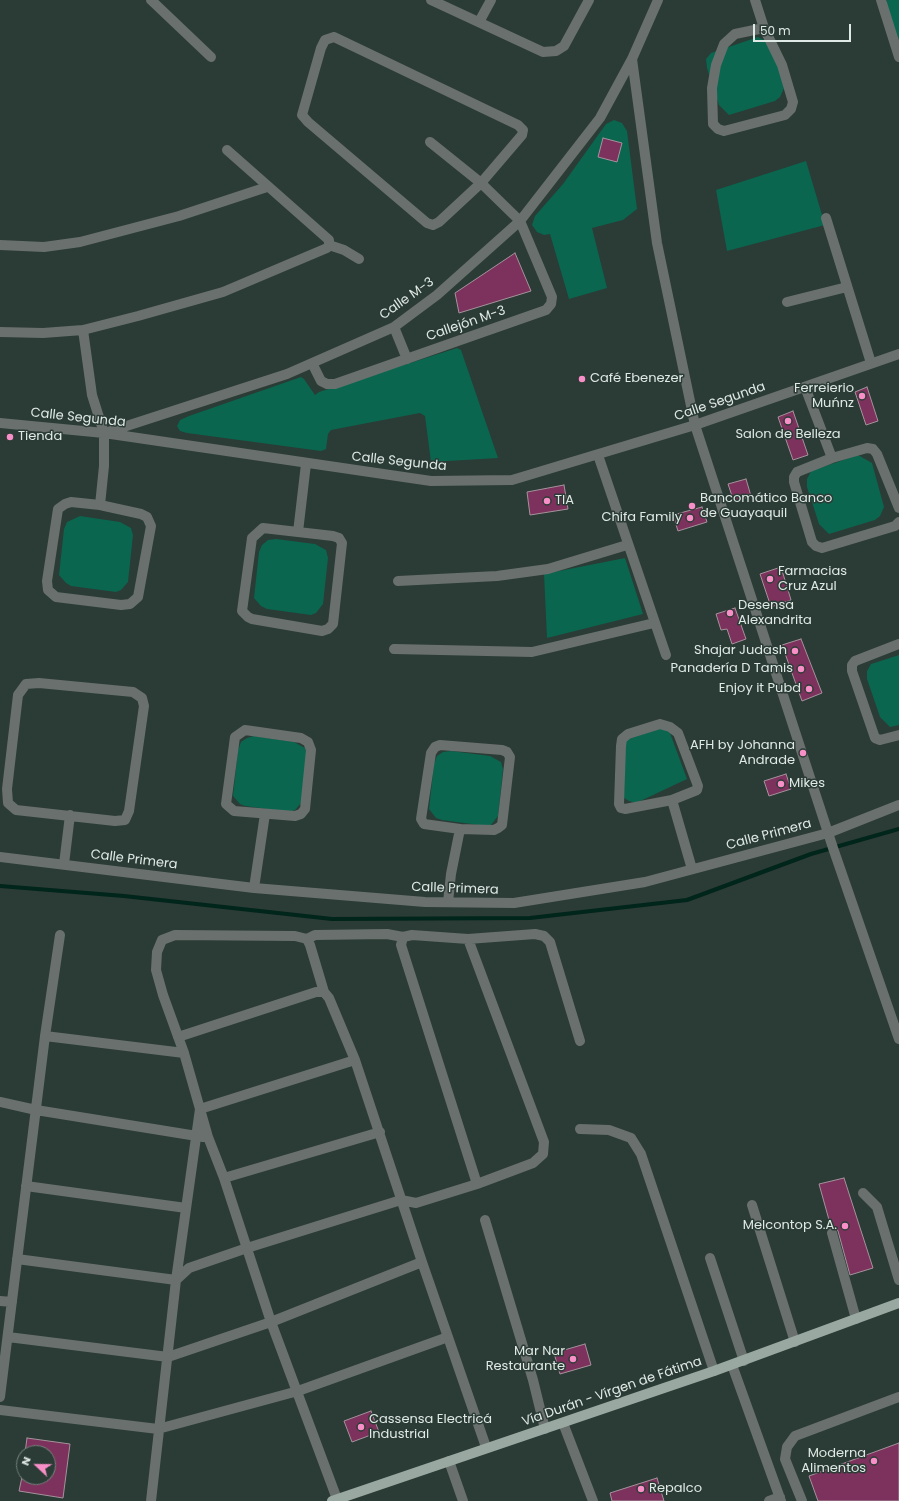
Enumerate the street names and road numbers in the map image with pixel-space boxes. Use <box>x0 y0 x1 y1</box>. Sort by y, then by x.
street label: Calle M-3 <box>377 275 437 323</box>
street label: Callejón M-3 <box>424 303 508 345</box>
street label: Calle Segunda <box>672 379 768 425</box>
street label: Calle Segunda <box>30 405 126 431</box>
street label: Calle Segunda <box>351 449 447 475</box>
street label: Calle Primera <box>725 816 813 854</box>
street label: Calle Primera <box>90 847 178 873</box>
street label: Calle Primera <box>411 880 499 898</box>
street label: Vía Durán - Vírgen de Fátima <box>520 1354 704 1430</box>

